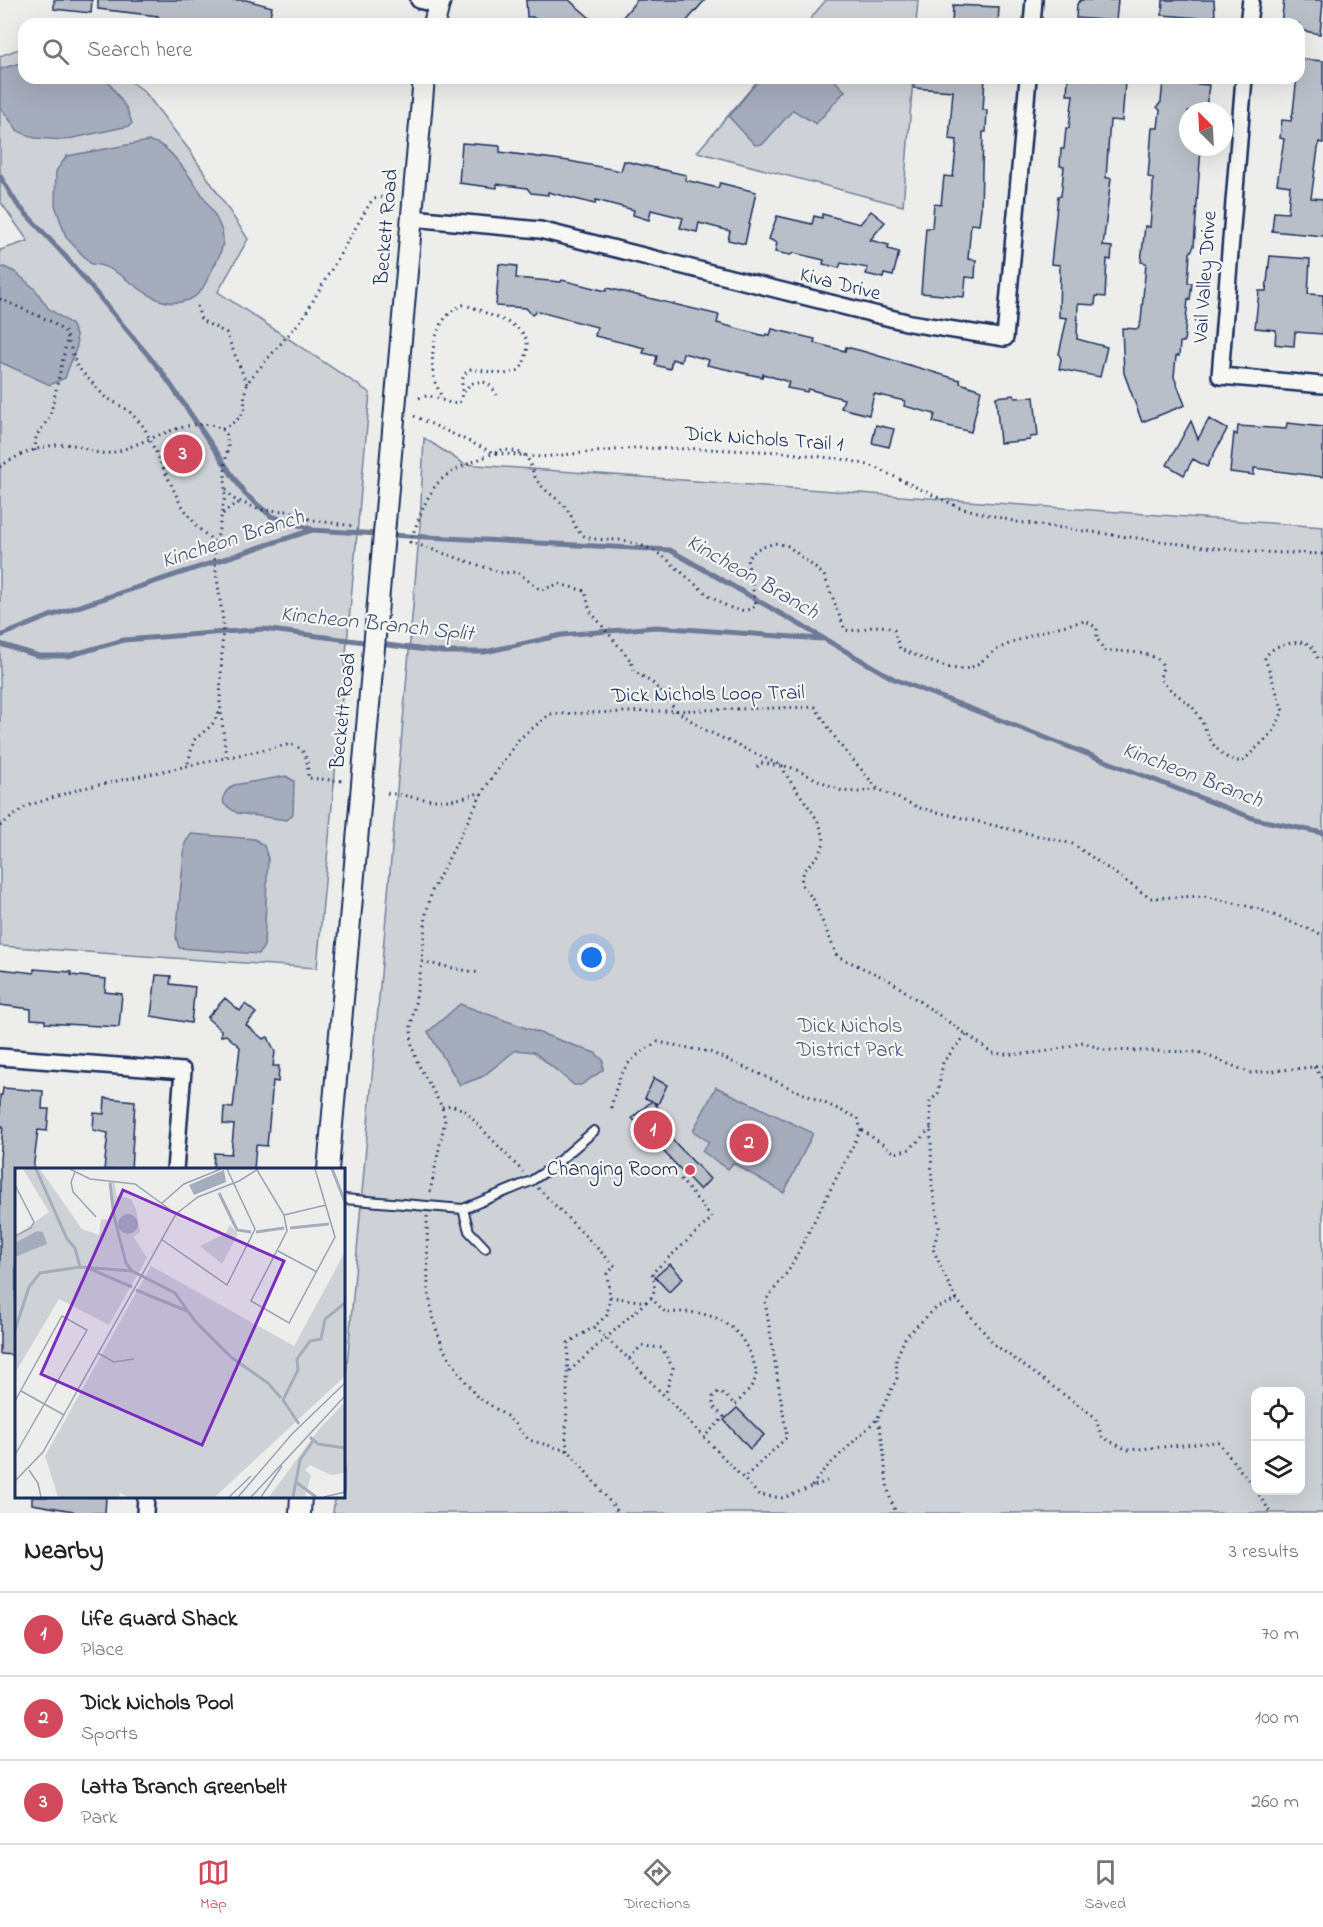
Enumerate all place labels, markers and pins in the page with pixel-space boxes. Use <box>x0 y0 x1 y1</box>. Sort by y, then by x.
pin: 3 <box>164 432 202 476</box>
pin: 1 <box>634 1108 672 1152</box>
pin: 2 <box>730 1120 768 1166</box>
place label: Changing Room <box>547 1155 678 1187</box>
marker: Changing Room <box>683 1163 697 1177</box>

